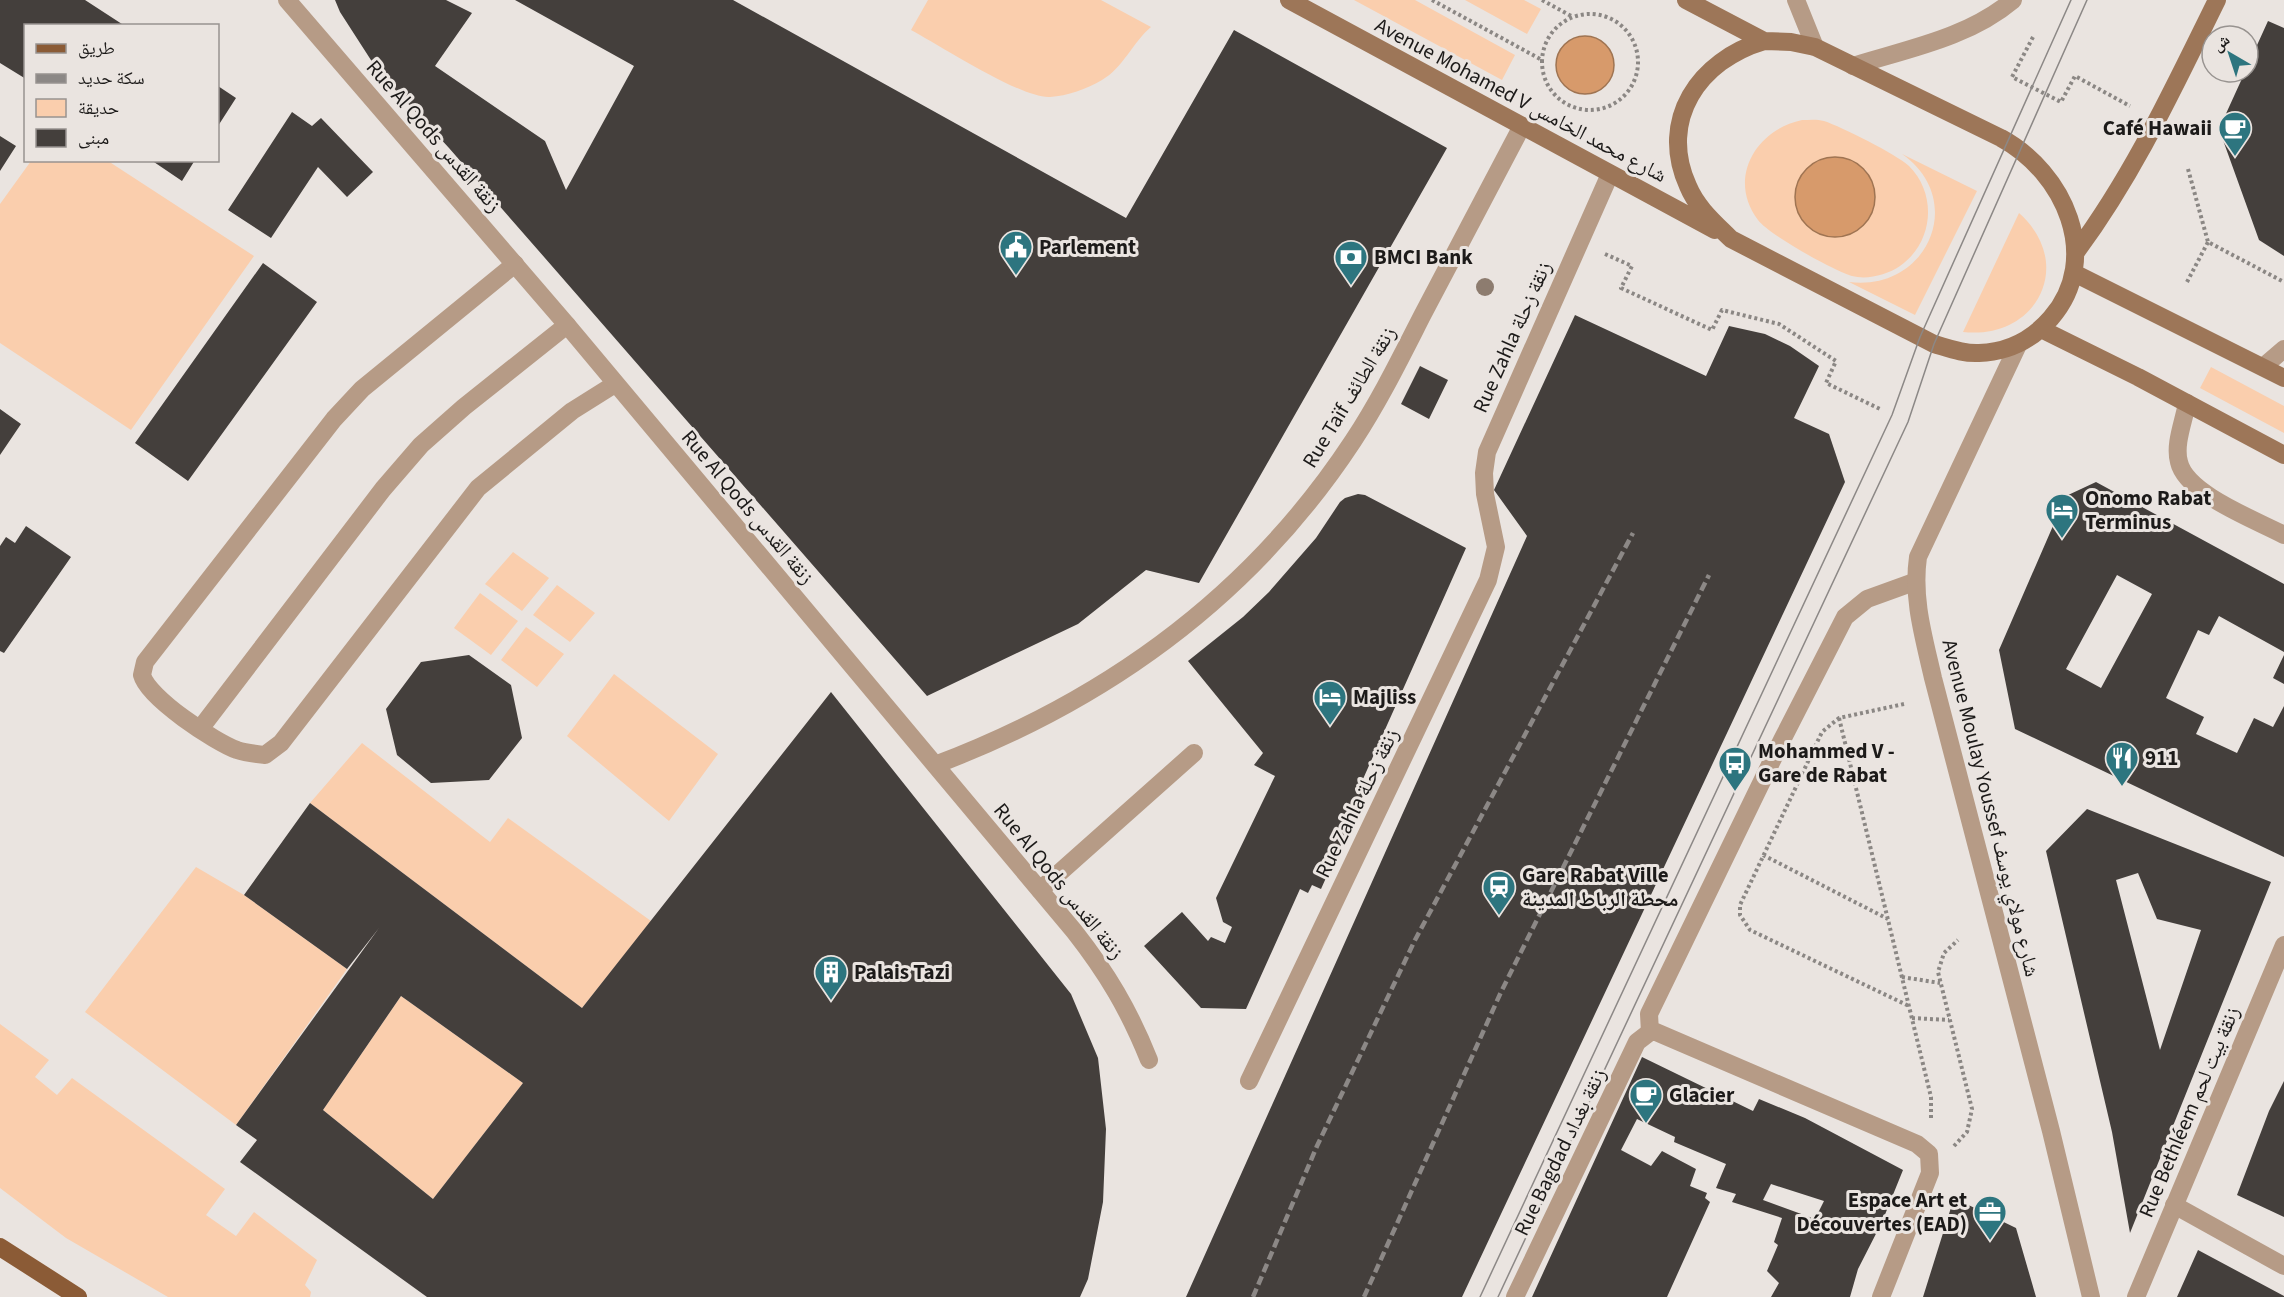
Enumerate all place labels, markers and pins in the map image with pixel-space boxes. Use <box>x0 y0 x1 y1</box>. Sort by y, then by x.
cafe icon: Café Hawaii <box>2217 110 2253 157</box>
place label: Café Hawaii <box>2103 113 2212 143</box>
public building icon: Parlement <box>998 229 1034 276</box>
place label: Parlement <box>1039 232 1136 262</box>
bank icon: BMCI Bank <box>1333 239 1369 286</box>
place label: BMCI Bank <box>1374 242 1473 272</box>
place label: Onomo Rabat Terminus <box>2085 483 2211 537</box>
hotel icon: Onomo Rabat Terminus <box>2044 492 2080 539</box>
hotel icon: Majliss <box>1312 679 1348 726</box>
place label: Majliss <box>1353 682 1416 712</box>
place label: Mohammed V - Gare de Rabat <box>1758 736 1895 790</box>
restaurant icon: 911 <box>2104 740 2140 787</box>
place label: 911 <box>2145 743 2178 773</box>
bus stop icon: Mohammed V - Gare de Rabat <box>1717 745 1753 792</box>
place label: Gare Rabat Ville محطة الرباط المدينة <box>1522 860 1679 914</box>
station icon: Gare Rabat Ville محطة الرباط المدينة <box>1481 869 1517 916</box>
building icon: Palais Tazi <box>813 954 849 1001</box>
place label: Palais Tazi <box>854 957 950 987</box>
cafe icon: Glacier <box>1628 1077 1664 1124</box>
place label: Glacier <box>1669 1080 1735 1110</box>
place label: Espace Art et Découvertes (EAD) <box>1797 1185 1967 1239</box>
office icon: Espace Art et Découvertes (EAD) <box>1972 1194 2008 1241</box>

